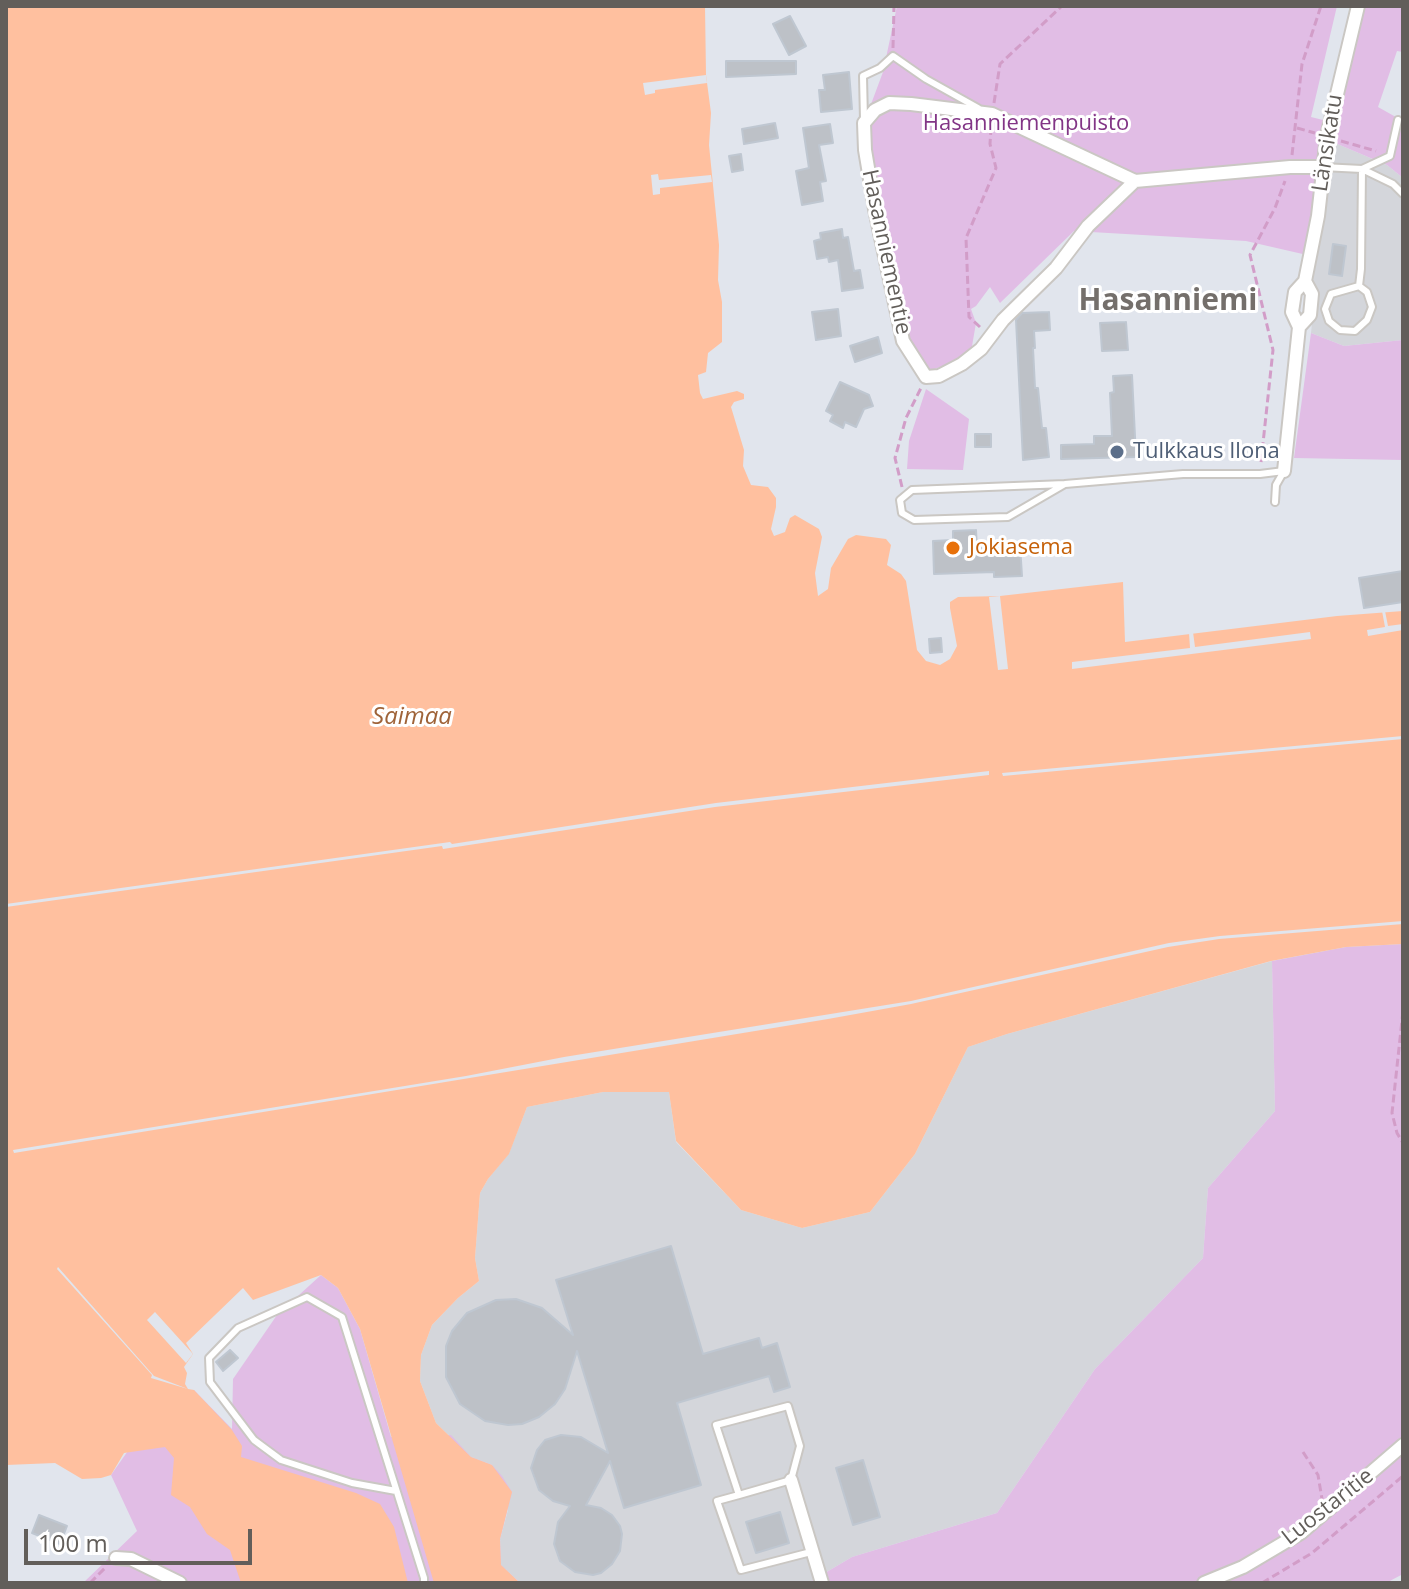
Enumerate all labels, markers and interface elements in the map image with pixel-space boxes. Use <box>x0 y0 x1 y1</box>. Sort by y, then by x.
street label: Länsikatu <box>1307 92 1349 194</box>
park label: Hasanniemenpuisto <box>923 111 1129 137</box>
street label: Hasanniementie <box>856 167 916 337</box>
district label: Hasanniemi <box>1078 283 1258 319</box>
place label: Tulkkaus Ilona <box>1133 439 1280 465</box>
marker: Tulkkaus Ilona <box>1108 443 1126 461</box>
place label: Jokiasema <box>969 535 1073 561</box>
marker: Jokiasema <box>944 539 962 557</box>
water label: Saimaa <box>372 703 452 731</box>
street label: Luostaritie <box>1277 1463 1379 1551</box>
scale bar <box>28 1513 256 1563</box>
text: 100 m <box>38 1526 108 1559</box>

